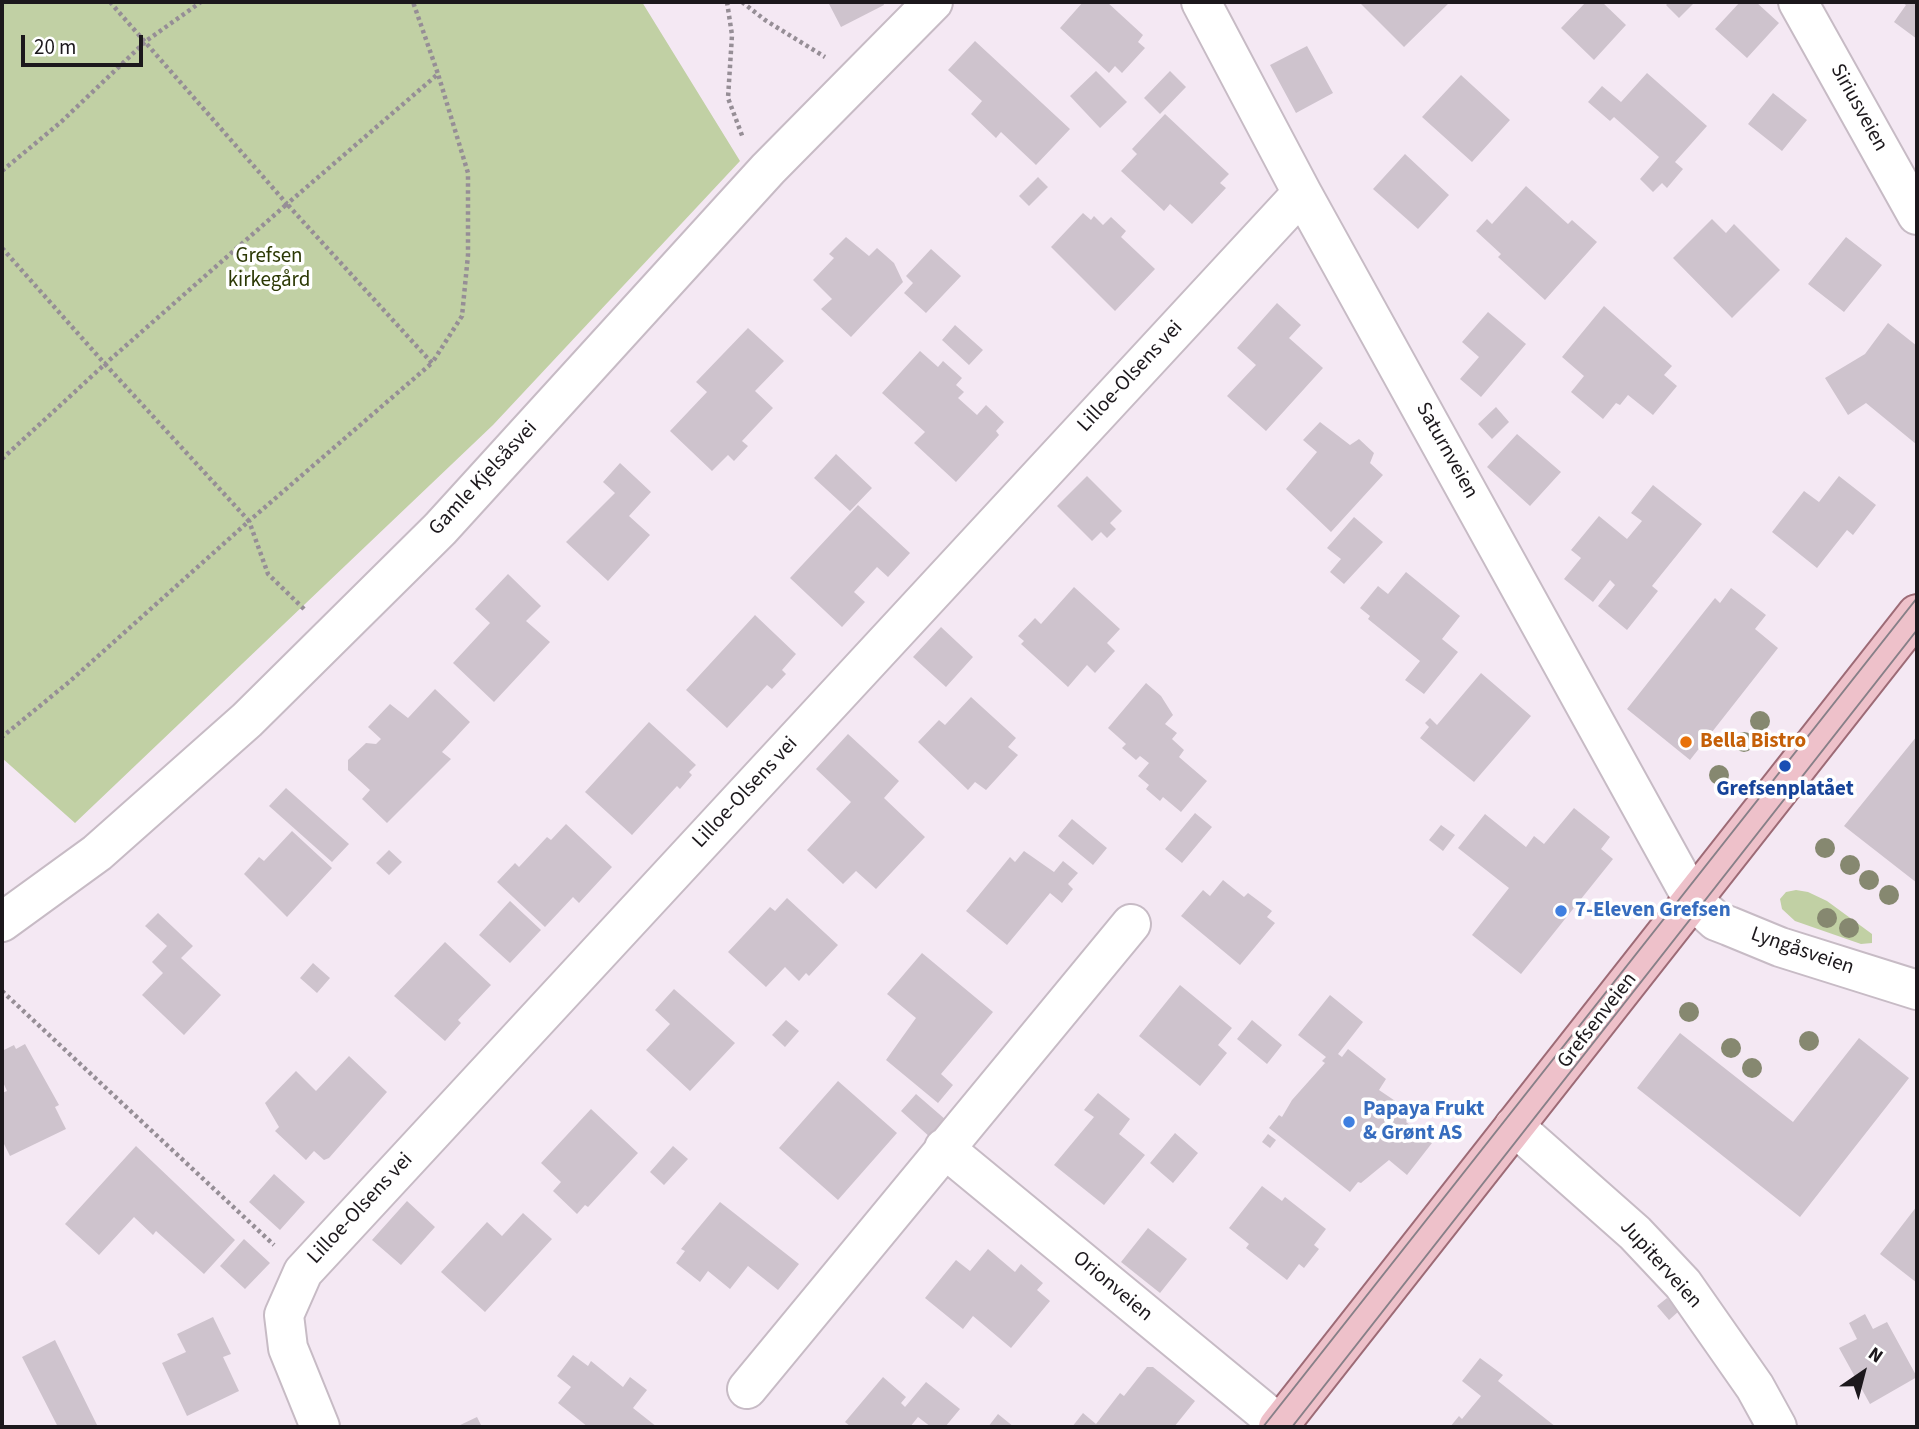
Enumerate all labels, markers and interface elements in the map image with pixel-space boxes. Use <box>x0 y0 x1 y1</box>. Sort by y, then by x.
scale bar <box>24 21 147 65</box>
text: 20 m <box>34 32 76 62</box>
street label: Siriusveien <box>1824 60 1892 156</box>
park label: Grefsen kirkegård <box>228 244 310 294</box>
street label: Lilloe-Olsens vei <box>1073 316 1189 438</box>
street label: Saturnveien <box>1409 399 1483 503</box>
street label: Gamle Kjelsåsvei <box>425 417 543 541</box>
place label: Bella Bistro <box>1700 729 1806 755</box>
street label: Lilloe-Olsens vei <box>688 732 804 854</box>
marker: Bella Bistro <box>1678 734 1694 750</box>
marker: Grefsenplatået <box>1777 758 1793 774</box>
place label: Grefsenplatået <box>1716 777 1854 803</box>
place label: 7-Eleven Grefsen <box>1575 898 1731 924</box>
marker: 7-Eleven Grefsen <box>1553 903 1569 919</box>
street label: Lyngåsveien <box>1747 923 1857 981</box>
street label: Grefsenveien <box>1553 968 1643 1074</box>
place label: Papaya Frukt & Grønt AS <box>1363 1097 1484 1147</box>
marker: Papaya Frukt & Grønt AS <box>1341 1114 1357 1130</box>
street label: Lilloe-Olsens vei <box>303 1148 419 1270</box>
street label: Jupiterveien <box>1614 1215 1706 1315</box>
street label: Orionveien <box>1067 1246 1157 1328</box>
north arrow <box>1828 1338 1898 1408</box>
text: N <box>1862 1341 1888 1370</box>

